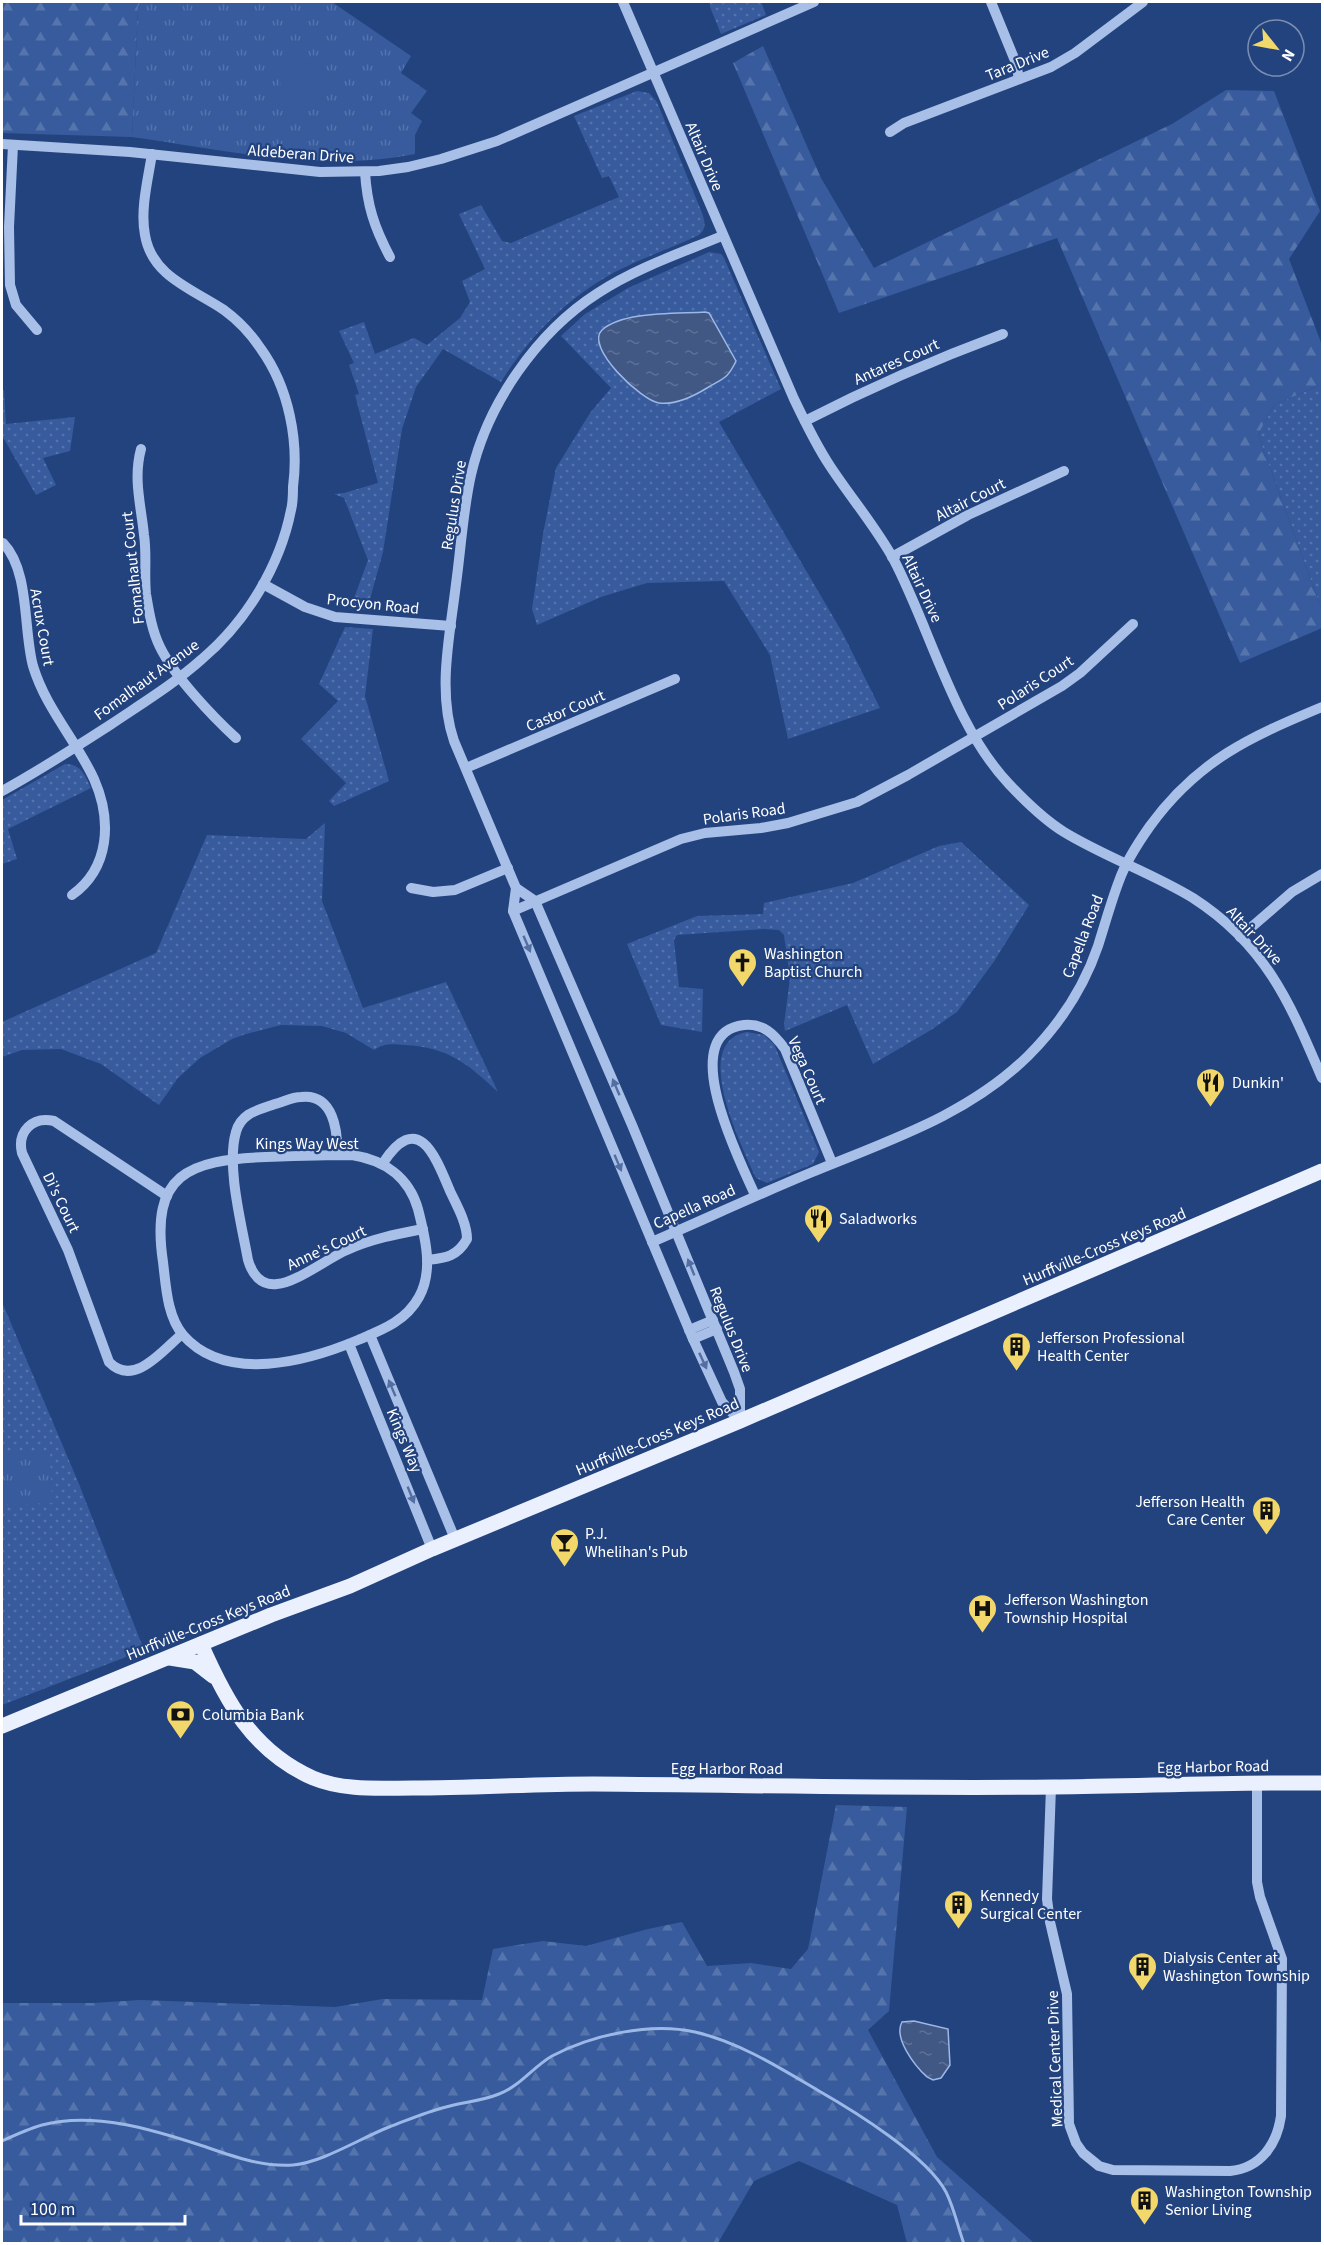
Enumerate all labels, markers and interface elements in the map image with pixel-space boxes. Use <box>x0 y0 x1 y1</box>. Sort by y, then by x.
north arrow <box>1246 18 1306 78</box>
street label: Tara Drive <box>982 41 1052 87</box>
text: N <box>1276 45 1300 65</box>
street label: Altair Drive <box>680 118 729 194</box>
street label: Aldeberan Drive <box>247 139 355 169</box>
street label: Antares Court <box>850 333 943 391</box>
street label: Regulus Drive <box>436 459 472 552</box>
street label: Altair Court <box>932 473 1010 527</box>
street label: Fomalhaut Court <box>116 510 150 625</box>
street label: Altair Drive <box>897 551 948 626</box>
street label: Acrux Court <box>24 587 60 668</box>
street label: Procyon Road <box>326 588 420 620</box>
street label: Fomalhaut Avenue <box>89 634 204 725</box>
street label: Polaris Court <box>993 650 1078 716</box>
street label: Castor Court <box>523 684 609 737</box>
street label: Polaris Road <box>701 797 787 831</box>
street label: Capella Road <box>1057 891 1109 981</box>
street label: Altair Drive <box>1221 901 1287 970</box>
one-way arrow <box>523 935 532 953</box>
place label: Washington Baptist Church <box>764 943 862 983</box>
church icon: Washington Baptist Church <box>727 946 759 988</box>
street label: Vega Court <box>782 1033 832 1108</box>
restaurant icon: Dunkin' <box>1195 1066 1227 1108</box>
place label: Dunkin' <box>1232 1072 1284 1094</box>
one-way arrow <box>611 1077 621 1095</box>
street label: Kings Way West <box>255 1133 359 1155</box>
one-way arrow <box>613 1154 623 1172</box>
street label: Di's Court <box>37 1168 85 1237</box>
street label: Capella Road <box>650 1179 739 1235</box>
restaurant icon: Saladworks <box>802 1202 834 1244</box>
street label: Hurffville-Cross Keys Road <box>1019 1203 1189 1291</box>
place label: Saladworks <box>839 1208 917 1230</box>
street label: Anne's Court <box>283 1220 370 1276</box>
one-way arrow <box>686 1257 696 1275</box>
street label: Regulus Drive <box>704 1283 758 1376</box>
place label: Jefferson Professional Health Center <box>1037 1327 1185 1367</box>
building icon: Jefferson Professional Health Center <box>1000 1330 1032 1372</box>
one-way arrow <box>699 1353 708 1370</box>
one-way arrow <box>387 1379 397 1397</box>
street label: Hurffville-Cross Keys Road <box>572 1393 742 1481</box>
street label: Kings Way <box>381 1405 428 1476</box>
one-way arrow <box>407 1486 416 1504</box>
place label: Jefferson Health Care Center <box>1135 1491 1245 1531</box>
building icon: Jefferson Health Care Center <box>1250 1494 1282 1536</box>
place label: P.J. Whelihan's Pub <box>585 1523 688 1563</box>
bar icon: P.J. Whelihan's Pub <box>548 1526 580 1568</box>
street label: Hurffville-Cross Keys Road <box>123 1580 294 1666</box>
place label: Jefferson Washington Township Hospital <box>1004 1589 1149 1629</box>
hospital icon: Jefferson Washington Township Hospital <box>967 1592 999 1634</box>
bank icon: Columbia Bank <box>165 1698 197 1740</box>
place label: Columbia Bank <box>202 1704 304 1726</box>
street label: Egg Harbor Road <box>1157 1755 1269 1779</box>
street label: Egg Harbor Road <box>671 1758 783 1780</box>
place label: Kennedy Surgical Center <box>980 1885 1082 1925</box>
building icon: Kennedy Surgical Center <box>943 1888 975 1930</box>
place label: Dialysis Center at Washington Township <box>1163 1947 1310 1987</box>
building icon: Dialysis Center at Washington Township <box>1126 1950 1158 1992</box>
street label: Medical Center Drive <box>1042 1990 1068 2128</box>
place label: Washington Township Senior Living <box>1165 2181 1312 2221</box>
building icon: Washington Township Senior Living <box>1128 2184 1160 2226</box>
scale bar <box>21 2188 184 2226</box>
text: 100 m <box>30 2197 75 2222</box>

